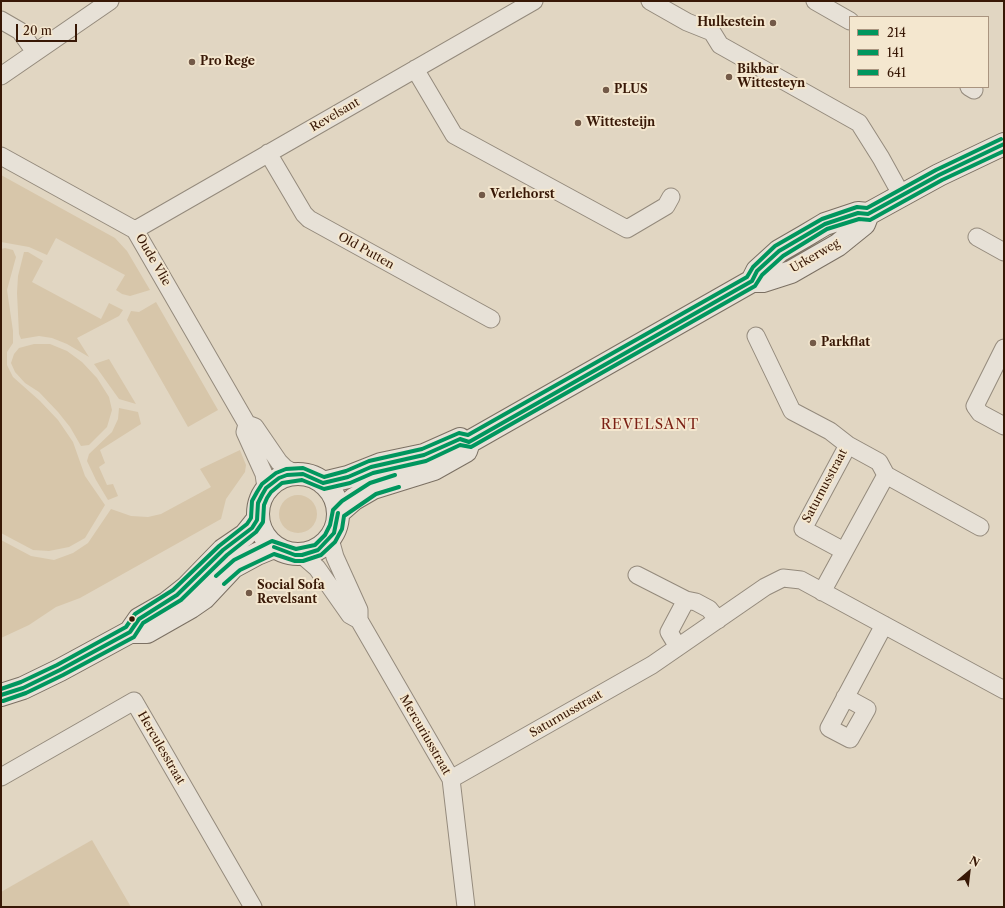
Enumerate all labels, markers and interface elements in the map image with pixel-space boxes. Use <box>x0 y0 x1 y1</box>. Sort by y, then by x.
scale bar <box>18 16 79 42</box>
place label: Hulkestein <box>697 16 765 30</box>
legend <box>849 16 989 88</box>
marker: Hulkestein <box>768 18 778 28</box>
text: 20 m <box>23 23 52 38</box>
text: 214 <box>887 25 906 40</box>
text: 141 <box>887 45 904 60</box>
place label: Pro Rege <box>200 55 255 69</box>
marker: Pro Rege <box>187 57 197 67</box>
place label: Bikbar Wittesteyn <box>737 63 805 91</box>
text: 641 <box>887 65 906 80</box>
marker: Bikbar Wittesteyn <box>724 72 734 82</box>
place label: PLUS <box>614 83 648 97</box>
marker: PLUS <box>601 85 611 95</box>
street label: Revelsant <box>308 95 362 135</box>
place label: Wittesteijn <box>586 116 655 130</box>
marker: Wittesteijn <box>573 118 583 128</box>
place label: Verlehorst <box>490 188 555 202</box>
marker: Verlehorst <box>477 190 487 200</box>
street label: Old Putten <box>335 230 397 272</box>
street label: Oude Vlie <box>132 231 174 289</box>
street label: Urkerweg <box>788 236 842 276</box>
place label: Parkflat <box>821 336 870 350</box>
marker: Parkflat <box>808 338 818 348</box>
district label: REVELSANT <box>601 417 699 433</box>
street label: Saturnusstraat <box>799 447 851 525</box>
place label: Social Sofa Revelsant <box>257 579 325 607</box>
marker: Social Sofa Revelsant <box>244 588 254 598</box>
unlabelled marker <box>127 614 137 624</box>
street label: Saturnusstraat <box>527 687 605 741</box>
street label: Mercuriusstraat <box>396 693 454 777</box>
street label: Herculesstraat <box>134 709 188 787</box>
north arrow <box>949 852 989 892</box>
text: N <box>967 853 982 870</box>

